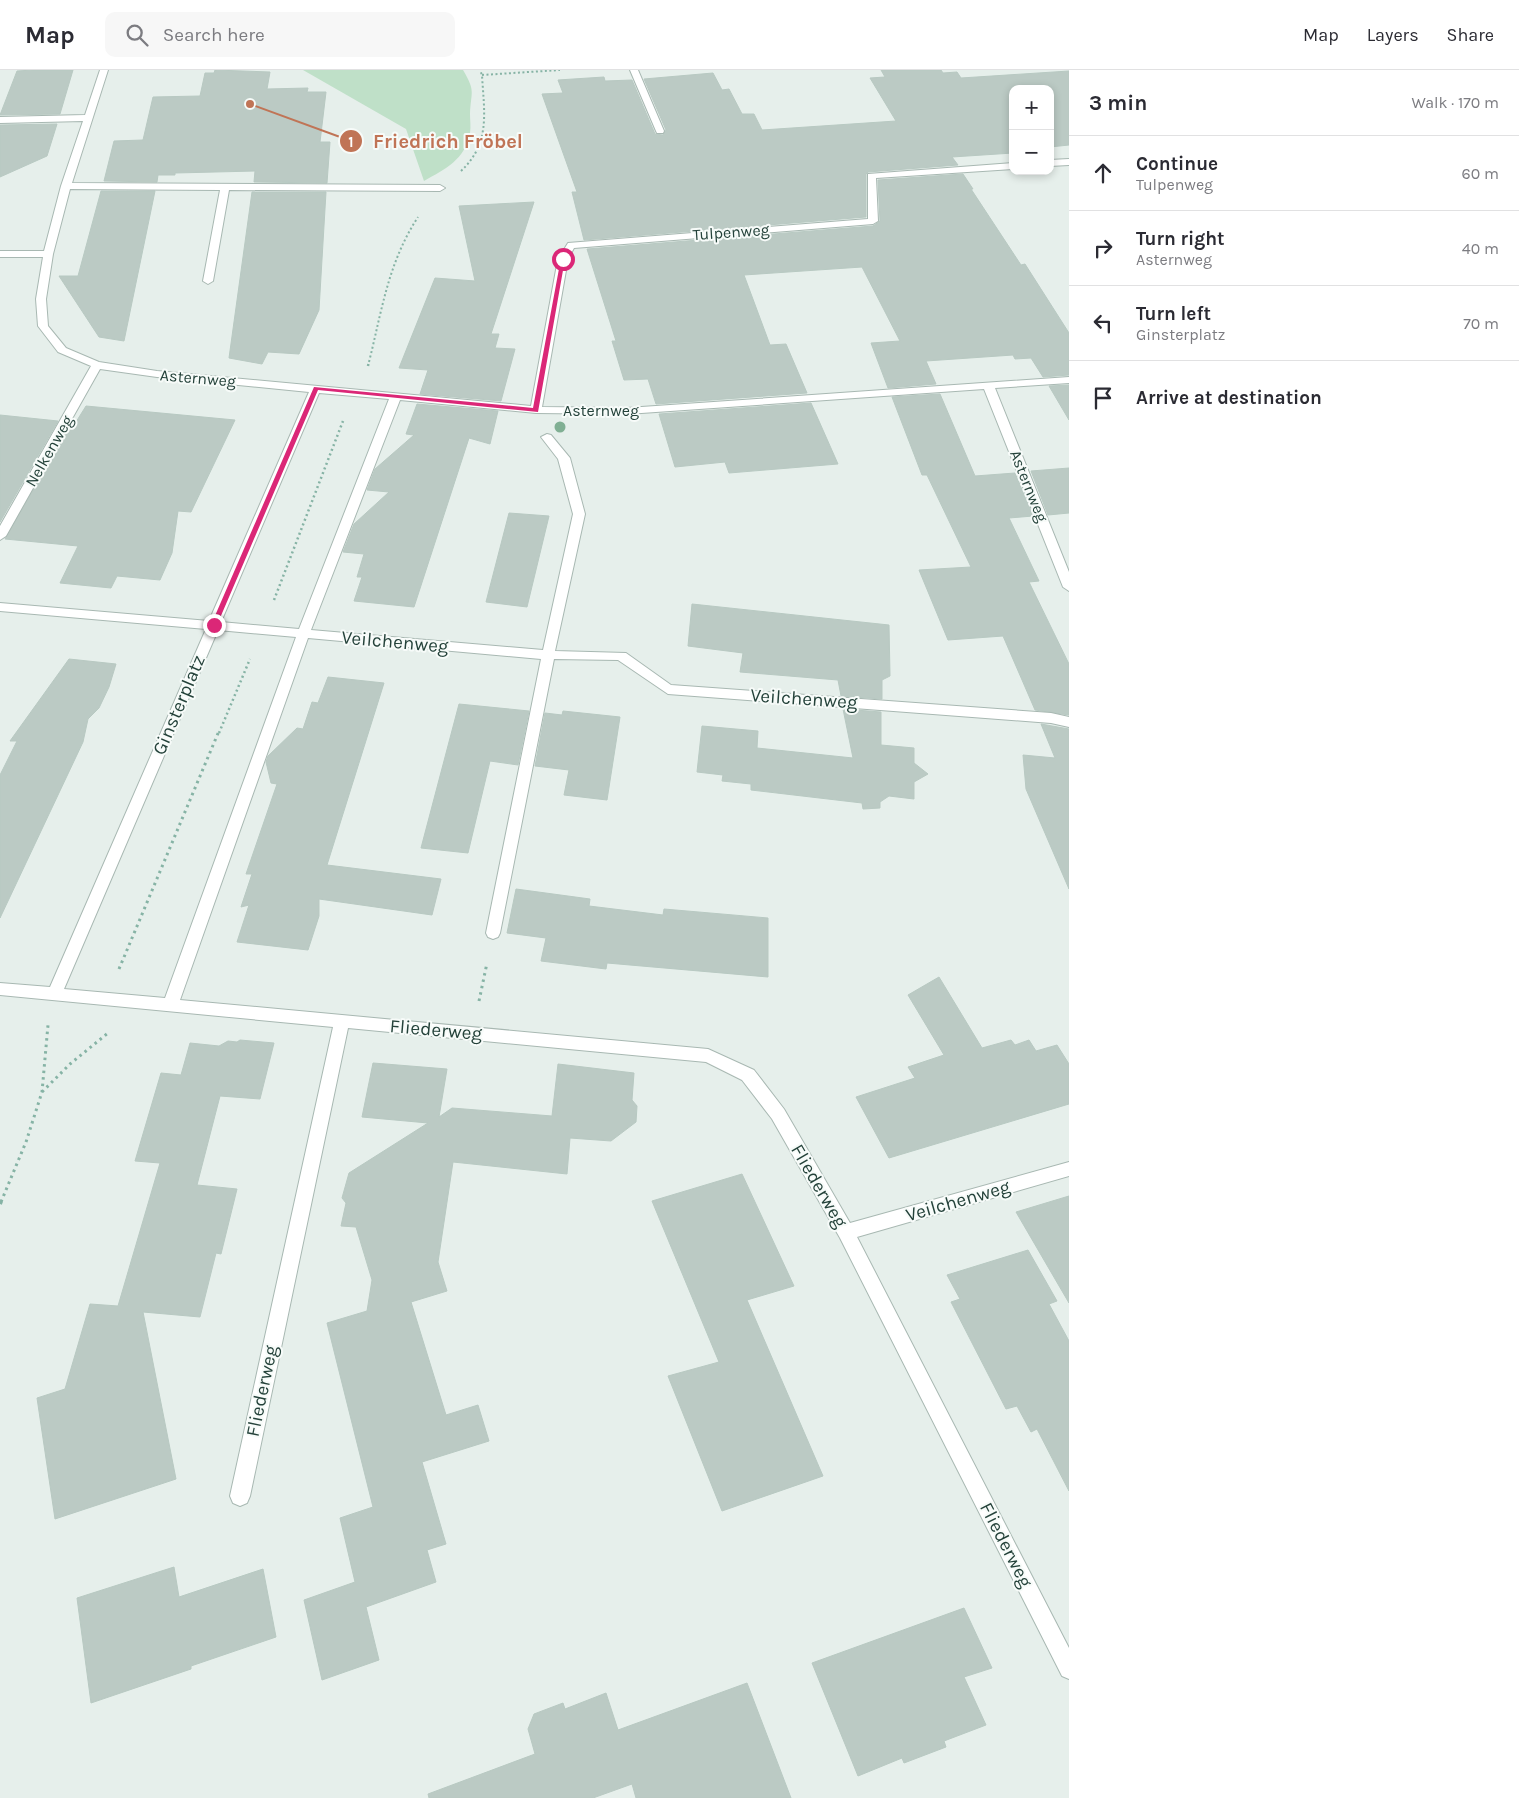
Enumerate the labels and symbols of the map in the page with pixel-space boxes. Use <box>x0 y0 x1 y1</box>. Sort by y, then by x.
callout: Friedrich Fröbel <box>338 124 533 159</box>
text: Friedrich Fröbel <box>373 130 523 153</box>
text: 1 <box>348 133 354 151</box>
street label: Tulpenweg <box>692 220 770 244</box>
route start <box>552 248 575 271</box>
street label: Asternweg <box>159 365 237 391</box>
street label: Asternweg <box>563 401 639 420</box>
street label: Nelkenweg <box>21 412 77 490</box>
street label: Asternweg <box>1006 447 1052 525</box>
route end <box>203 614 226 637</box>
street label: Veilchenweg <box>340 626 450 658</box>
street label: Ginsterplatz <box>148 652 210 758</box>
street label: Veilchenweg <box>750 684 859 714</box>
street label: Fliederweg <box>389 1015 483 1045</box>
street label: Fliederweg <box>786 1140 852 1232</box>
street label: Veilchenweg <box>903 1176 1013 1226</box>
street label: Fliederweg <box>242 1343 282 1439</box>
street label: Fliederweg <box>975 1499 1037 1592</box>

